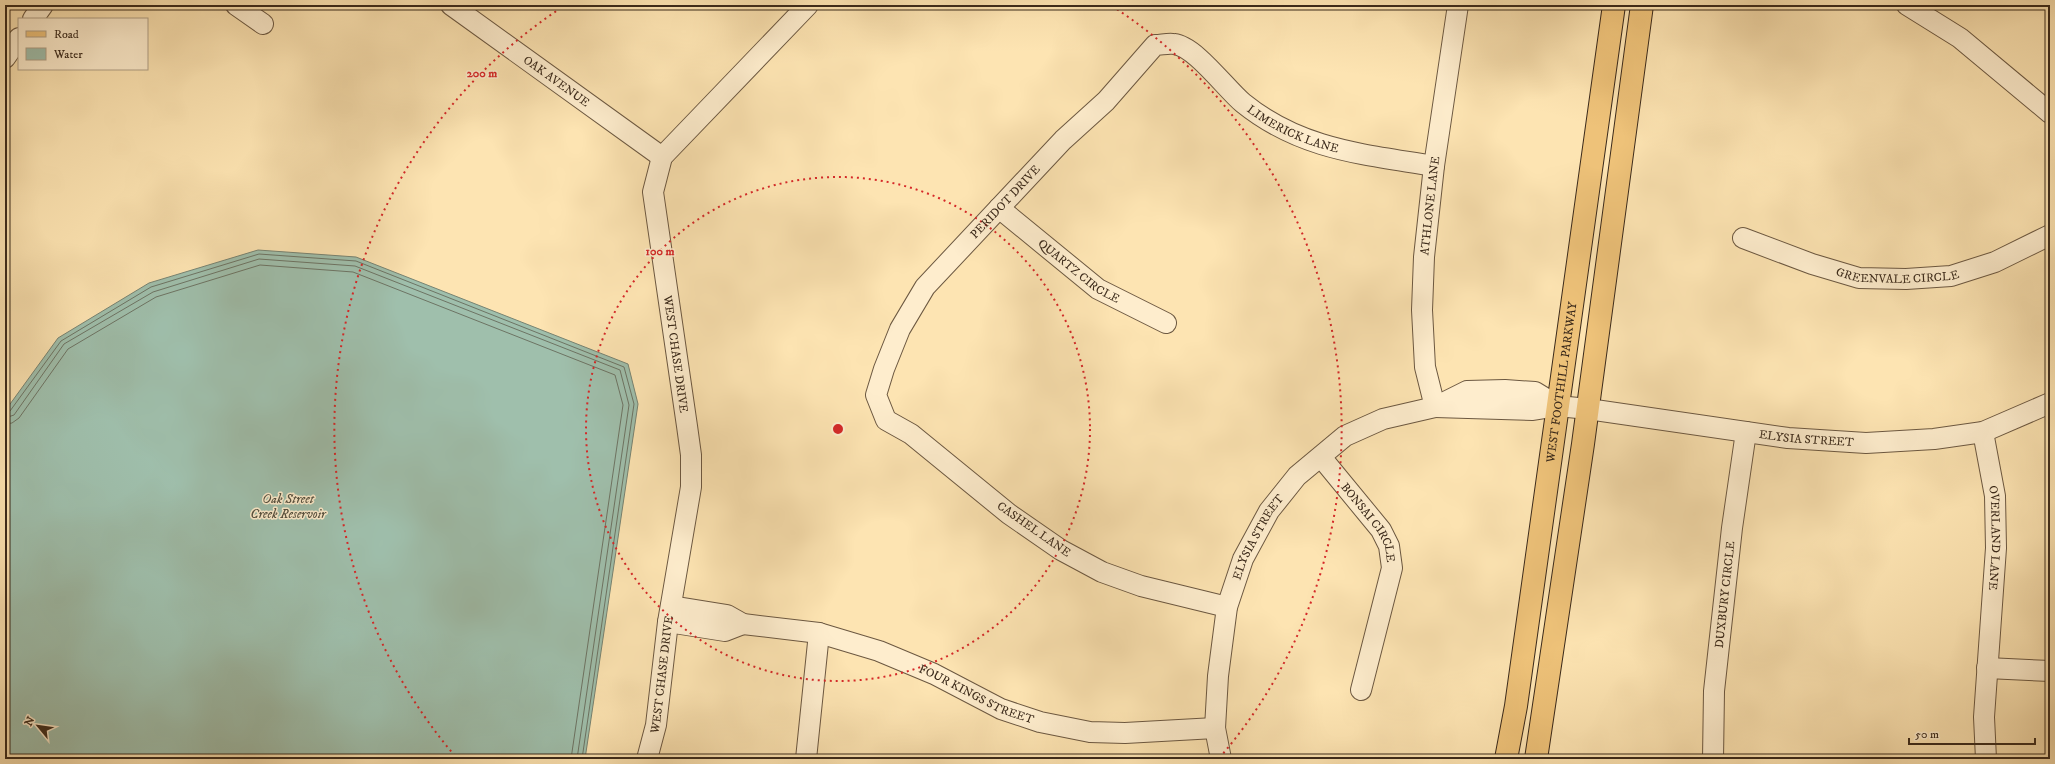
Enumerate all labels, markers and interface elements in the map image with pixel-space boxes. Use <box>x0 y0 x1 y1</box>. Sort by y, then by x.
legend <box>18 18 148 70</box>
text: Road <box>54 27 79 42</box>
text: Water <box>53 47 83 62</box>
street label: OAK AVENUE <box>520 52 593 111</box>
text: 200 m <box>467 66 497 81</box>
street label: LIMERICK LANE <box>1244 102 1341 157</box>
street label: ATHLONE LANE <box>1417 155 1443 256</box>
street label: PERIDOT DRIVE <box>967 162 1044 242</box>
street label: QUARTZ CIRCLE <box>1035 236 1123 307</box>
text: 100 m <box>646 244 674 259</box>
street label: GREENVALE CIRCLE <box>1834 265 1961 287</box>
street label: WEST CHASE DRIVE <box>660 293 691 414</box>
street label: WEST FOOTHILL PARKWAY <box>1543 300 1580 464</box>
centre of rings <box>831 422 845 436</box>
street label: ELYSIA STREET <box>1758 427 1854 450</box>
street label: BONSAI CIRCLE <box>1337 480 1398 564</box>
street label: OVERLAND LANE <box>1985 484 2003 591</box>
water label: Oak Street Creek Reservoir <box>250 491 327 522</box>
street label: ELYSIA STREET <box>1230 492 1287 582</box>
street label: CASHEL LANE <box>994 498 1074 561</box>
street label: DUXBURY CIRCLE <box>1712 540 1739 649</box>
street label: WEST CHASE DRIVE <box>647 614 677 736</box>
street label: FOUR KINGS STREET <box>917 662 1036 727</box>
north arrow <box>18 706 58 746</box>
text: N <box>22 714 38 729</box>
scale bar <box>1909 720 2035 746</box>
text: 50 m <box>1915 727 1939 742</box>

